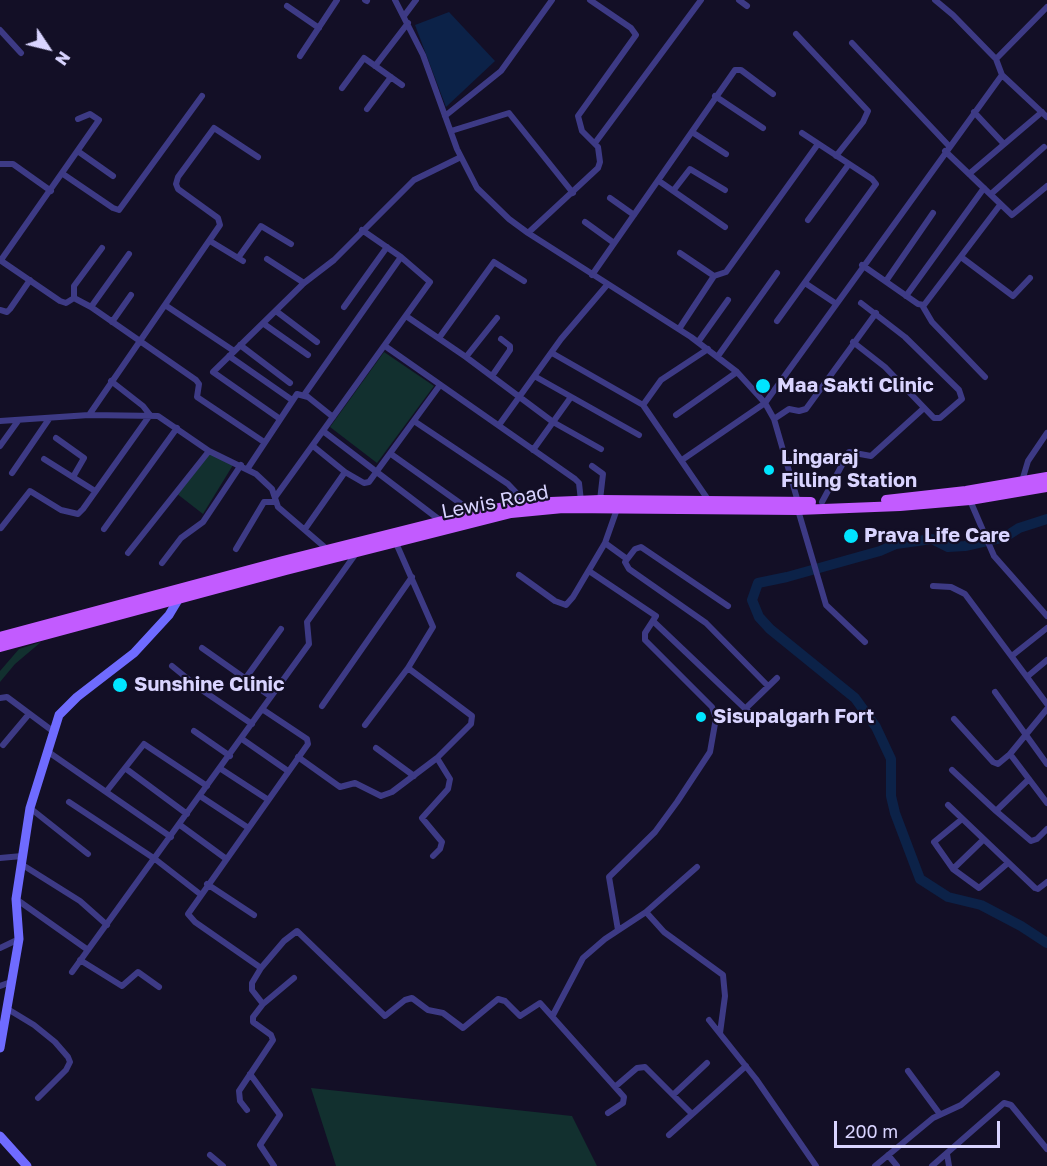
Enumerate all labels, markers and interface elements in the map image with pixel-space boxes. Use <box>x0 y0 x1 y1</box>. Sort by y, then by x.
north arrow <box>18 18 78 78</box>
text: N <box>51 48 74 69</box>
place label: Maa Sakti Clinic <box>777 374 934 398</box>
marker: Maa Sakti Clinic <box>754 377 772 395</box>
place label: Lingaraj Filling Station <box>781 446 917 493</box>
marker: Lingaraj Filling Station <box>762 463 776 477</box>
street label: Lewis Road <box>439 480 551 524</box>
place label: Prava Life Care <box>864 524 1010 548</box>
marker: Prava Life Care <box>842 527 860 545</box>
place label: Sunshine Clinic <box>134 673 285 697</box>
marker: Sunshine Clinic <box>111 676 129 694</box>
place label: Sisupalgarh Fort <box>713 705 874 729</box>
marker: Sisupalgarh Fort <box>694 710 708 724</box>
scale bar <box>837 1109 1004 1147</box>
text: 200 m <box>845 1120 898 1142</box>

